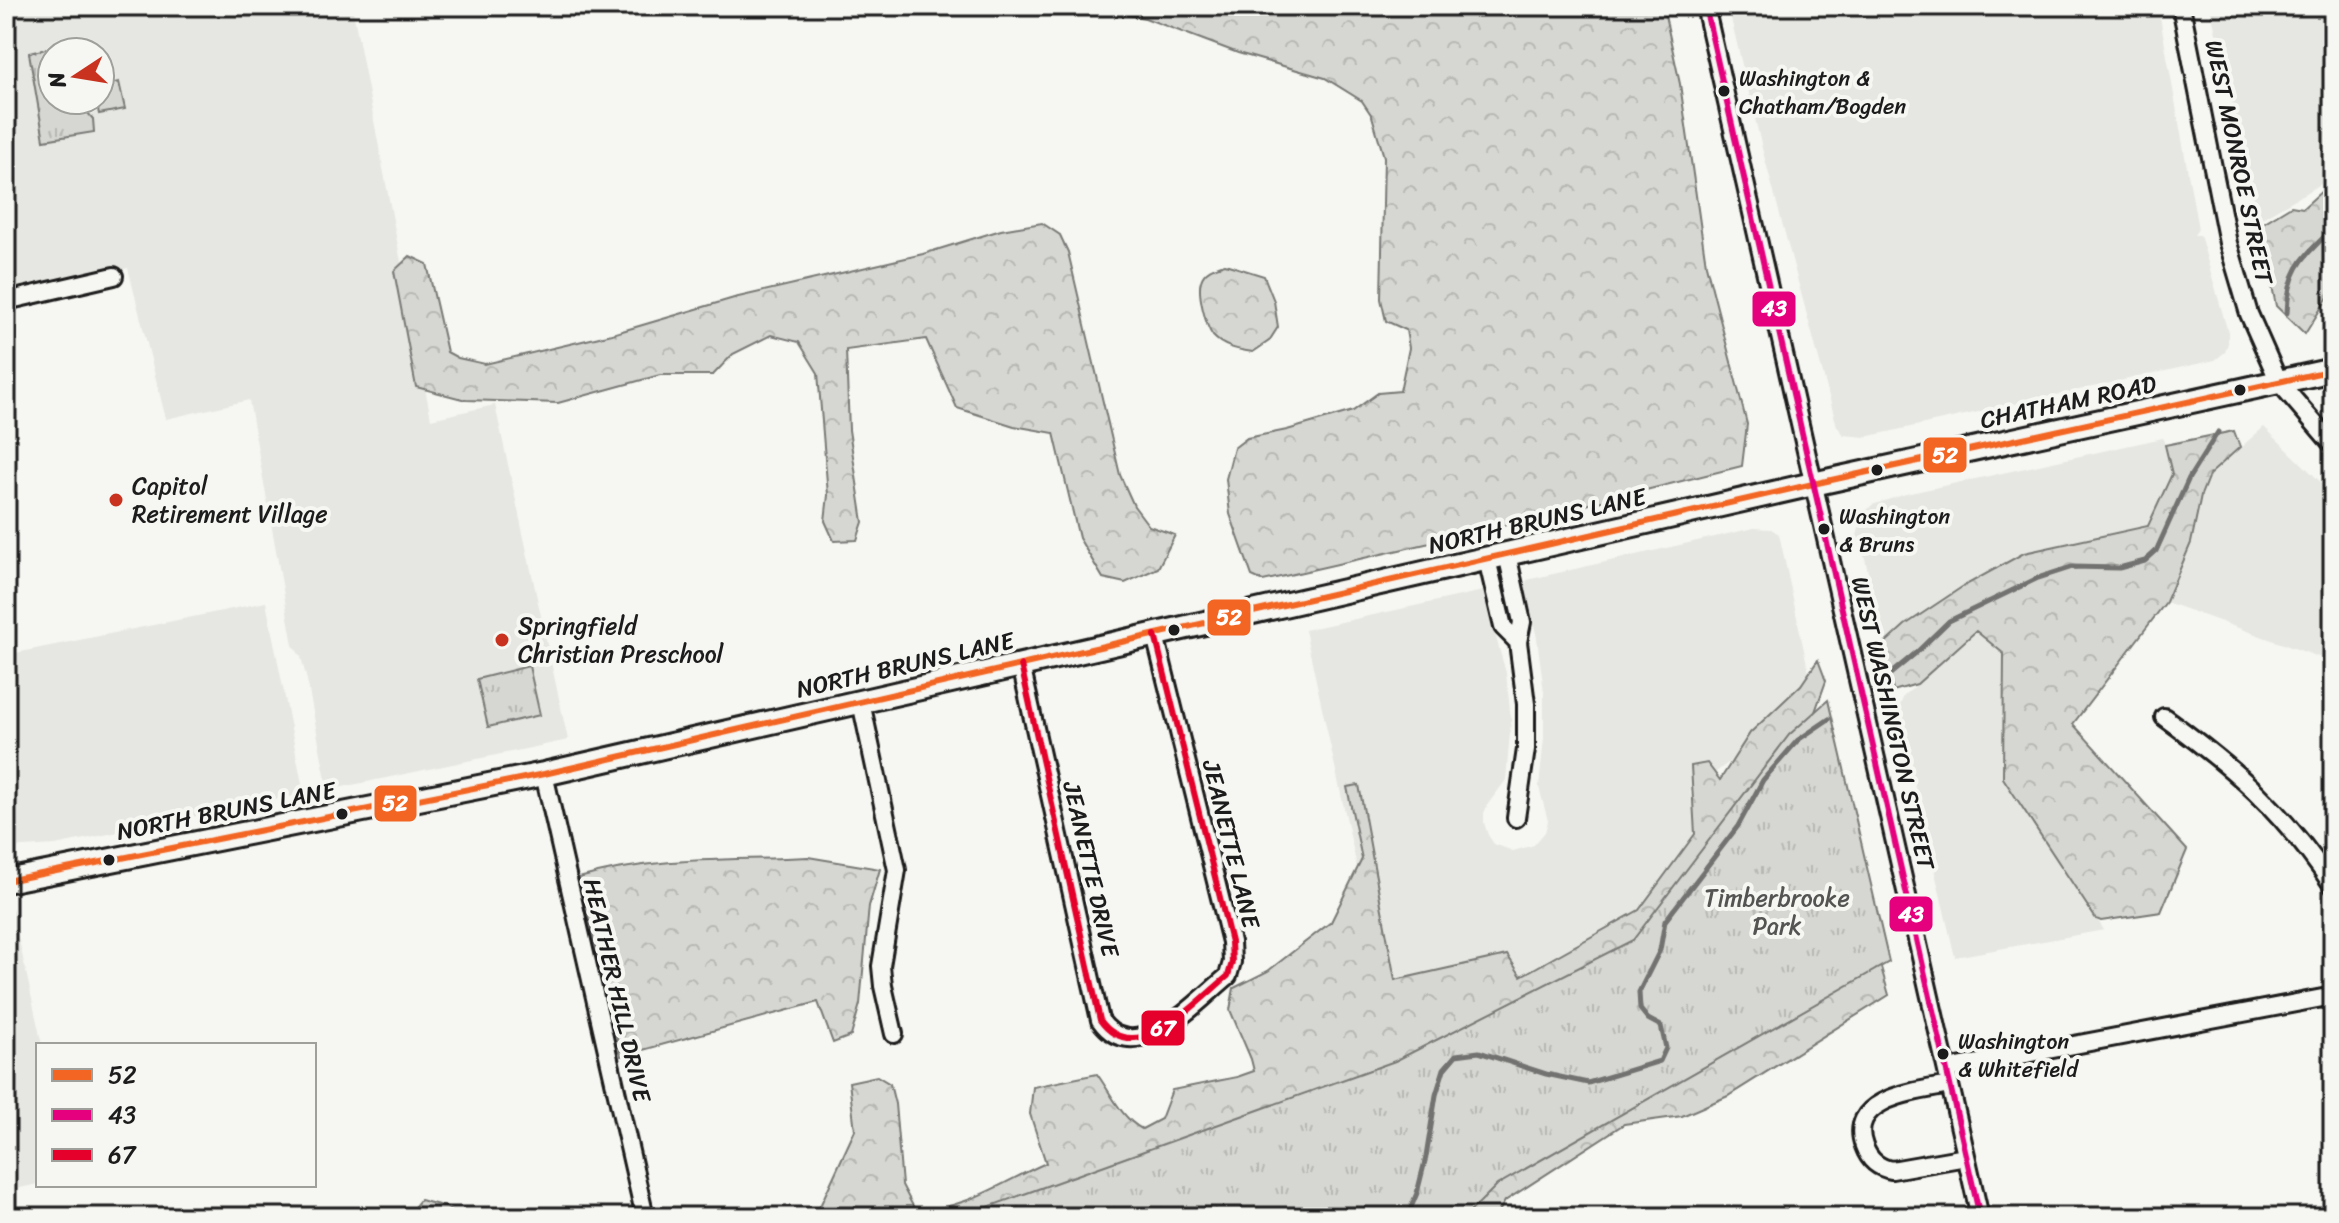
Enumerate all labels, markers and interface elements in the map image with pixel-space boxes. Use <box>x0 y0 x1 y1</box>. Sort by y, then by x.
north arrow <box>36 36 116 116</box>
street label: WEST MONROE STREET <box>2193 36 2286 290</box>
place label: Washington & Chatham/Bogden <box>1739 59 1906 126</box>
text: N <box>36 68 78 93</box>
marker: Washington & Chatham/Bogden <box>1716 83 1732 99</box>
text: 43 <box>1760 289 1787 328</box>
line badge: 43 <box>1751 290 1797 328</box>
street label: CHATHAM ROAD <box>1976 363 2161 441</box>
unlabelled marker <box>2232 382 2248 398</box>
line badge: 52 <box>1922 436 1968 474</box>
text: 52 <box>1932 436 1958 475</box>
unlabelled marker <box>1869 462 1885 478</box>
place label: Capitol Retirement Village <box>132 465 327 535</box>
street label: NORTH BRUNS LANE <box>1424 475 1652 566</box>
marker: Capitol Retirement Village <box>107 491 125 509</box>
place label: Washington & Bruns <box>1839 497 1950 564</box>
marker: Washington & Bruns <box>1816 521 1832 537</box>
street label: WEST WASHINGTON STREET <box>1839 572 1947 875</box>
line badge: 52 <box>1206 598 1252 637</box>
text: 52 <box>1216 598 1242 637</box>
place label: Springfield Christian Preschool <box>518 605 725 675</box>
street label: NORTH BRUNS LANE <box>792 619 1020 710</box>
unlabelled marker <box>1166 622 1182 638</box>
marker: Springfield Christian Preschool <box>493 631 511 649</box>
street label: JEANETTE LANE <box>1190 754 1273 934</box>
street label: NORTH BRUNS LANE <box>113 769 341 853</box>
street label: JEANETTE DRIVE <box>1050 776 1132 962</box>
line badge: 52 <box>373 784 418 823</box>
text: 52 <box>382 784 408 823</box>
unlabelled marker <box>334 806 350 822</box>
unlabelled marker <box>101 852 117 868</box>
street label: HEATHER HILL DRIVE <box>571 874 664 1108</box>
park label: Timberbrooke Park <box>1704 877 1850 947</box>
line badge: 43 <box>1888 895 1934 933</box>
text: 43 <box>1897 895 1924 934</box>
line badge: 67 <box>1140 1009 1186 1047</box>
text: 67 <box>1149 1009 1178 1048</box>
place label: Washington & Whitefield <box>1958 1022 2079 1089</box>
legend <box>36 1043 316 1187</box>
marker: Washington & Whitefield <box>1935 1046 1951 1062</box>
text: 52 <box>108 1054 137 1096</box>
text: 43 <box>108 1094 136 1136</box>
text: 67 <box>108 1134 137 1176</box>

